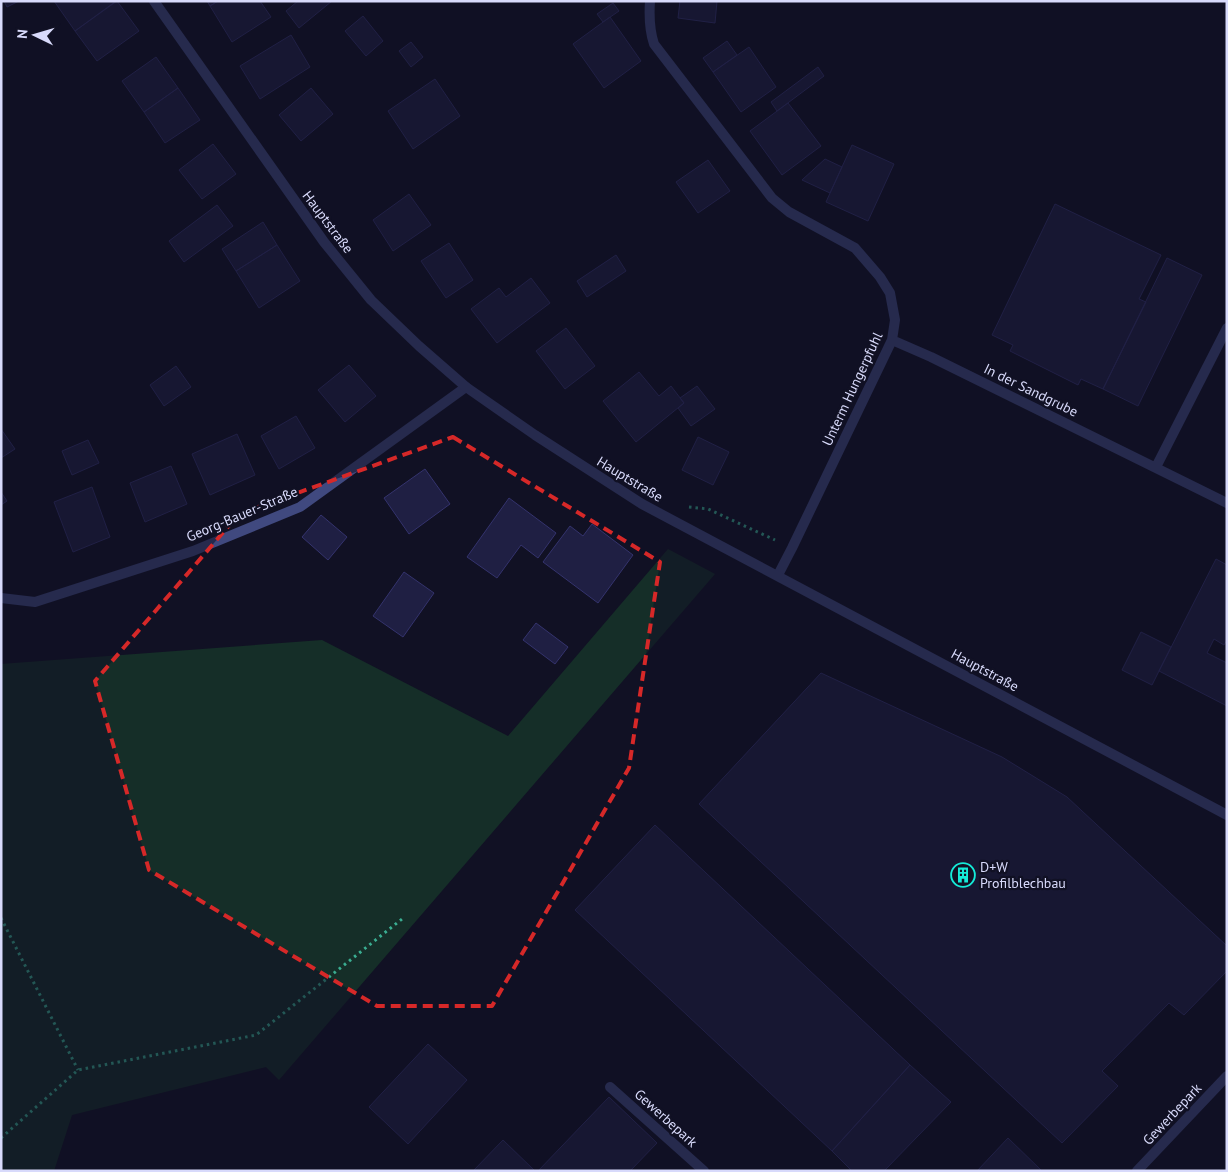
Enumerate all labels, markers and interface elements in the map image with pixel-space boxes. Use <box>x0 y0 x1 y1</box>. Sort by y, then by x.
north arrow <box>10 10 60 60</box>
text: N <box>13 28 31 39</box>
street label: Hauptstraße <box>299 187 357 257</box>
street label: Unterm Hungerpfuhl <box>818 329 886 449</box>
street label: In der Sandgrube <box>981 359 1081 421</box>
street label: Hauptstraße <box>594 452 666 506</box>
street label: Georg-Bauer-Straße <box>184 482 300 546</box>
street label: Hauptstraße <box>948 645 1022 695</box>
place label: D+W Profilblechbau <box>980 858 1066 892</box>
building icon: D+W Profilblechbau <box>950 862 976 888</box>
street label: Gewerbepark <box>1139 1079 1205 1149</box>
street label: Gewerbepark <box>631 1085 701 1151</box>

